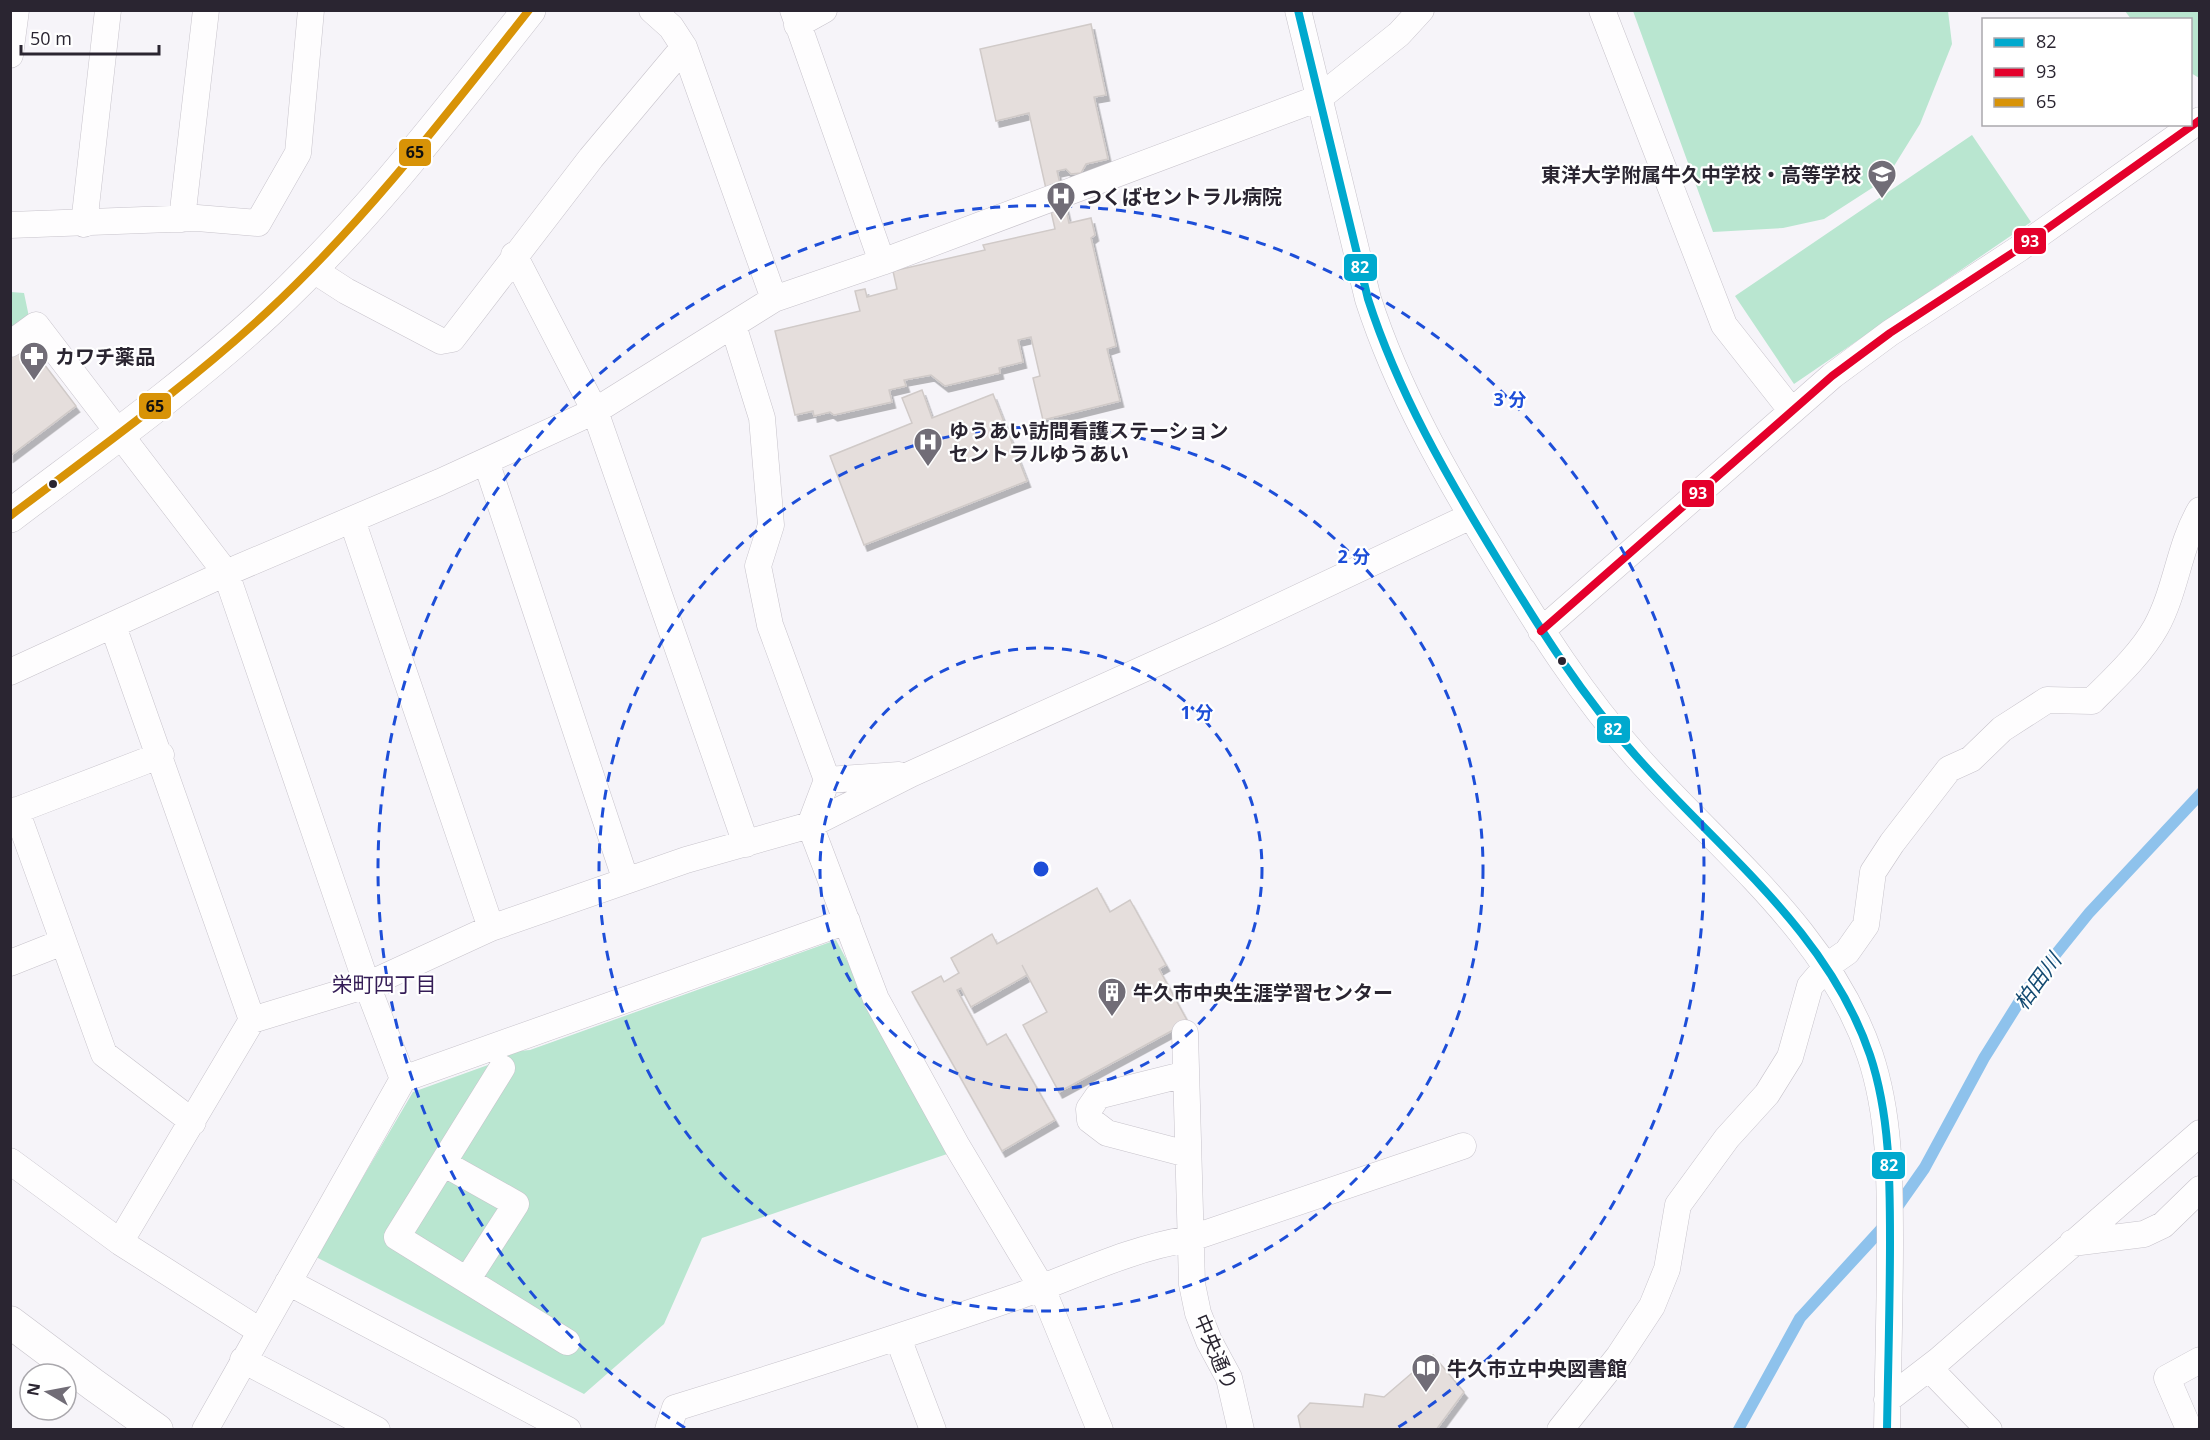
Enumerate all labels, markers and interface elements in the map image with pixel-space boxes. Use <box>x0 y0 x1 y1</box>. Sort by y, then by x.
scale bar <box>21 18 159 56</box>
legend <box>1982 18 2192 126</box>
text: 50 m <box>30 26 72 50</box>
text: 82 <box>2036 29 2057 53</box>
text: 93 <box>2036 59 2057 83</box>
text: 65 <box>2036 89 2057 113</box>
line badge: 65 <box>398 138 432 167</box>
text: 65 <box>406 141 424 163</box>
school or university icon: 東洋大学附属牛久中学校・高等学校 <box>1866 158 1898 200</box>
place label: 東洋大学附属牛久中学校・高等学校 <box>1541 161 1861 188</box>
hospital icon: つくばセントラル病院 <box>1045 180 1077 222</box>
place label: つくばセントラル病院 <box>1082 183 1282 210</box>
line badge: 93 <box>2013 227 2047 255</box>
text: 93 <box>2021 230 2039 252</box>
line badge: 82 <box>1343 253 1378 282</box>
text: 82 <box>1351 256 1369 278</box>
pharmacy icon: カワチ薬品 <box>18 340 50 382</box>
place label: カワチ薬品 <box>55 343 155 370</box>
text: 3 分 <box>1494 387 1526 411</box>
line badge: 65 <box>138 392 172 420</box>
text: 65 <box>146 395 164 417</box>
place label: ゆうあい訪問看護ステーション セントラルゆうあい <box>949 417 1229 467</box>
hospital icon: ゆうあい訪問看護ステーション セントラルゆうあい <box>912 426 944 468</box>
unlabelled marker <box>47 478 59 490</box>
line badge: 93 <box>1681 479 1715 508</box>
text: 93 <box>1689 482 1707 504</box>
text: 2 分 <box>1338 544 1370 568</box>
unlabelled marker <box>1556 655 1568 667</box>
text: 1 分 <box>1181 700 1213 724</box>
line badge: 82 <box>1596 715 1631 744</box>
text: 82 <box>1604 718 1622 740</box>
centre of rings <box>1031 859 1051 879</box>
water label: 柏田川 <box>2007 946 2068 1015</box>
district label: 栄町四丁目 <box>332 970 437 998</box>
building icon: 牛久市中央生涯学習センター <box>1096 976 1128 1018</box>
place label: 牛久市中央生涯学習センター <box>1133 979 1393 1006</box>
line badge: 82 <box>1871 1151 1906 1180</box>
text: 82 <box>1880 1154 1898 1176</box>
street label: 中央通り <box>1188 1310 1244 1394</box>
library icon: 牛久市立中央図書館 <box>1410 1352 1442 1394</box>
place label: 牛久市立中央図書館 <box>1447 1355 1627 1382</box>
north arrow <box>18 1362 78 1422</box>
text: N <box>21 1381 45 1398</box>

